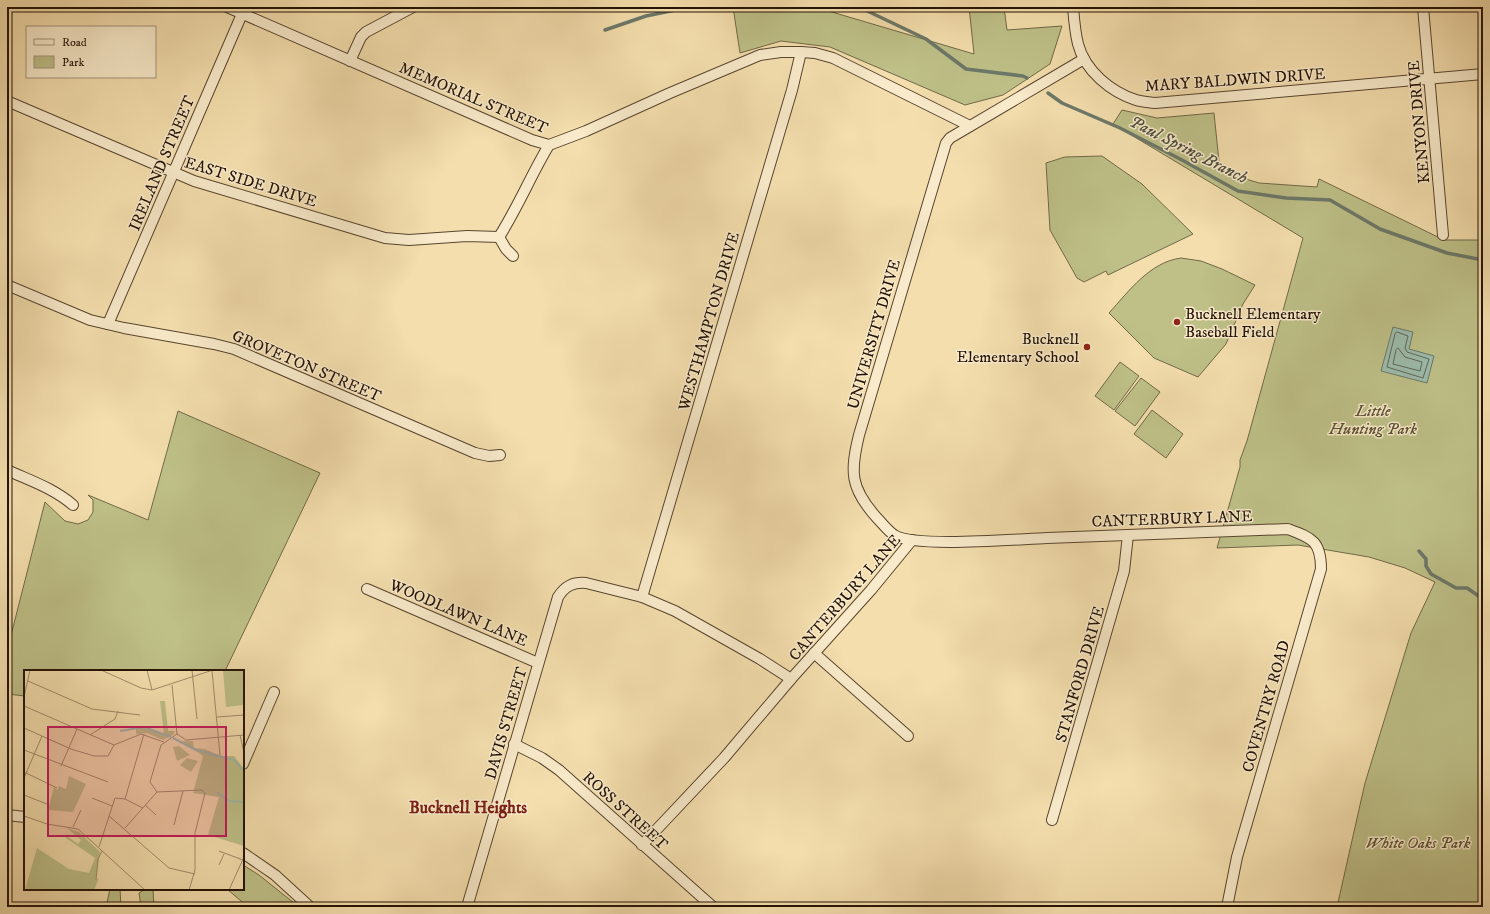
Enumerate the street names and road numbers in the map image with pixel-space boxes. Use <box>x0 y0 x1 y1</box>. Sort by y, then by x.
street label: MEMORIAL STREET <box>396 57 551 138</box>
street label: KENYON DRIVE <box>1404 59 1434 184</box>
street label: MARY BALDWIN DRIVE <box>1144 64 1326 96</box>
street label: IRELAND STREET <box>124 93 199 234</box>
street label: EAST SIDE DRIVE <box>182 152 319 212</box>
street label: WESTHAMPTON DRIVE <box>674 230 744 414</box>
street label: UNIVERSITY DRIVE <box>843 257 905 412</box>
street label: GROVETON STREET <box>229 325 384 406</box>
street label: CANTERBURY LANE <box>1091 506 1253 532</box>
street label: CANTERBURY LANE <box>784 530 905 665</box>
street label: WOODLAWN LANE <box>386 574 531 651</box>
street label: STANFORD DRIVE <box>1051 604 1109 745</box>
street label: COVENTRY ROAD <box>1238 638 1294 775</box>
street label: DAVIS STREET <box>480 665 532 782</box>
street label: ROSS STREET <box>579 767 672 854</box>

